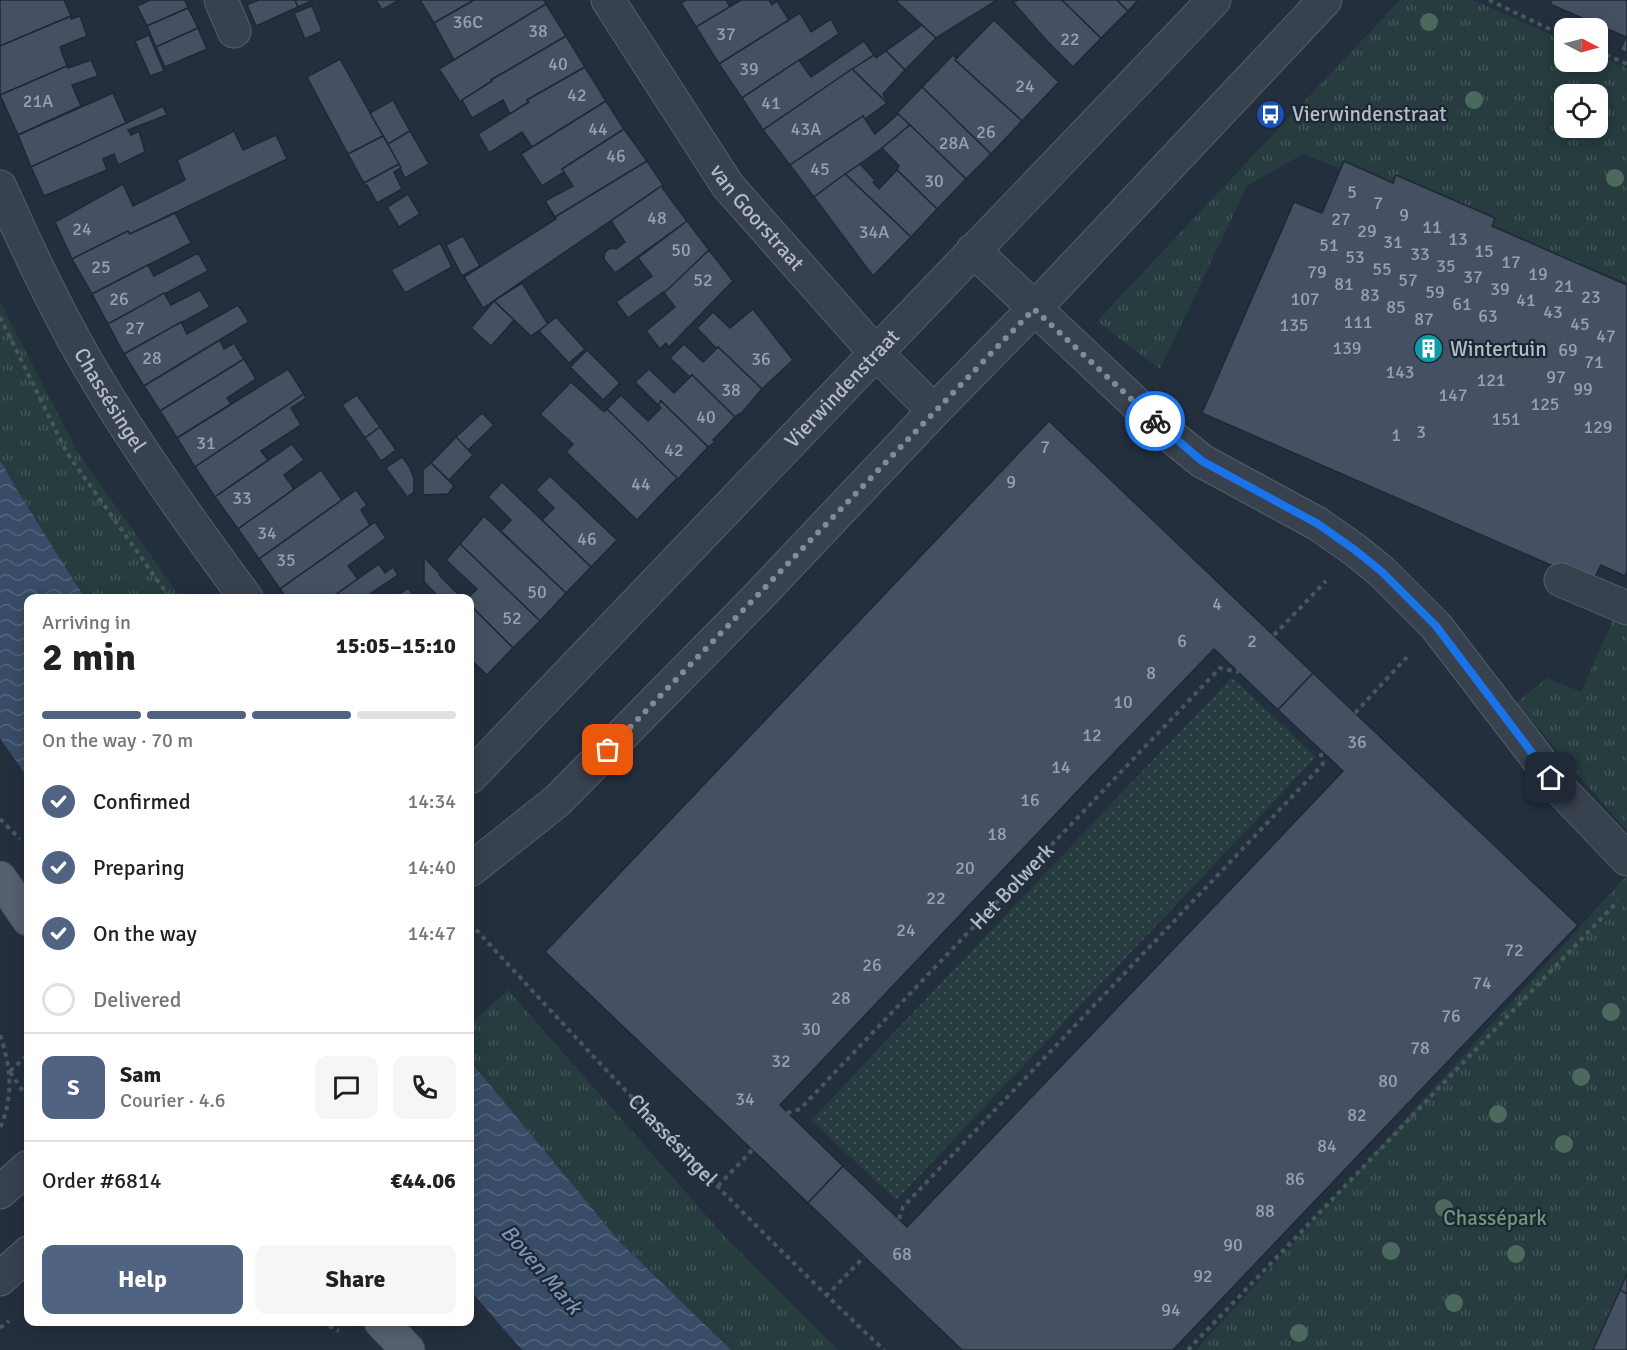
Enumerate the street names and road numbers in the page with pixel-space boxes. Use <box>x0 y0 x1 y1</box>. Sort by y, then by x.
street label: van Goorstraat <box>704 159 810 276</box>
street label: Vierwindenstraat <box>779 324 905 453</box>
street label: Chassésingel <box>68 343 152 457</box>
street label: Het Bolwerk <box>965 837 1060 935</box>
street label: Chassésingel <box>623 1088 723 1192</box>

